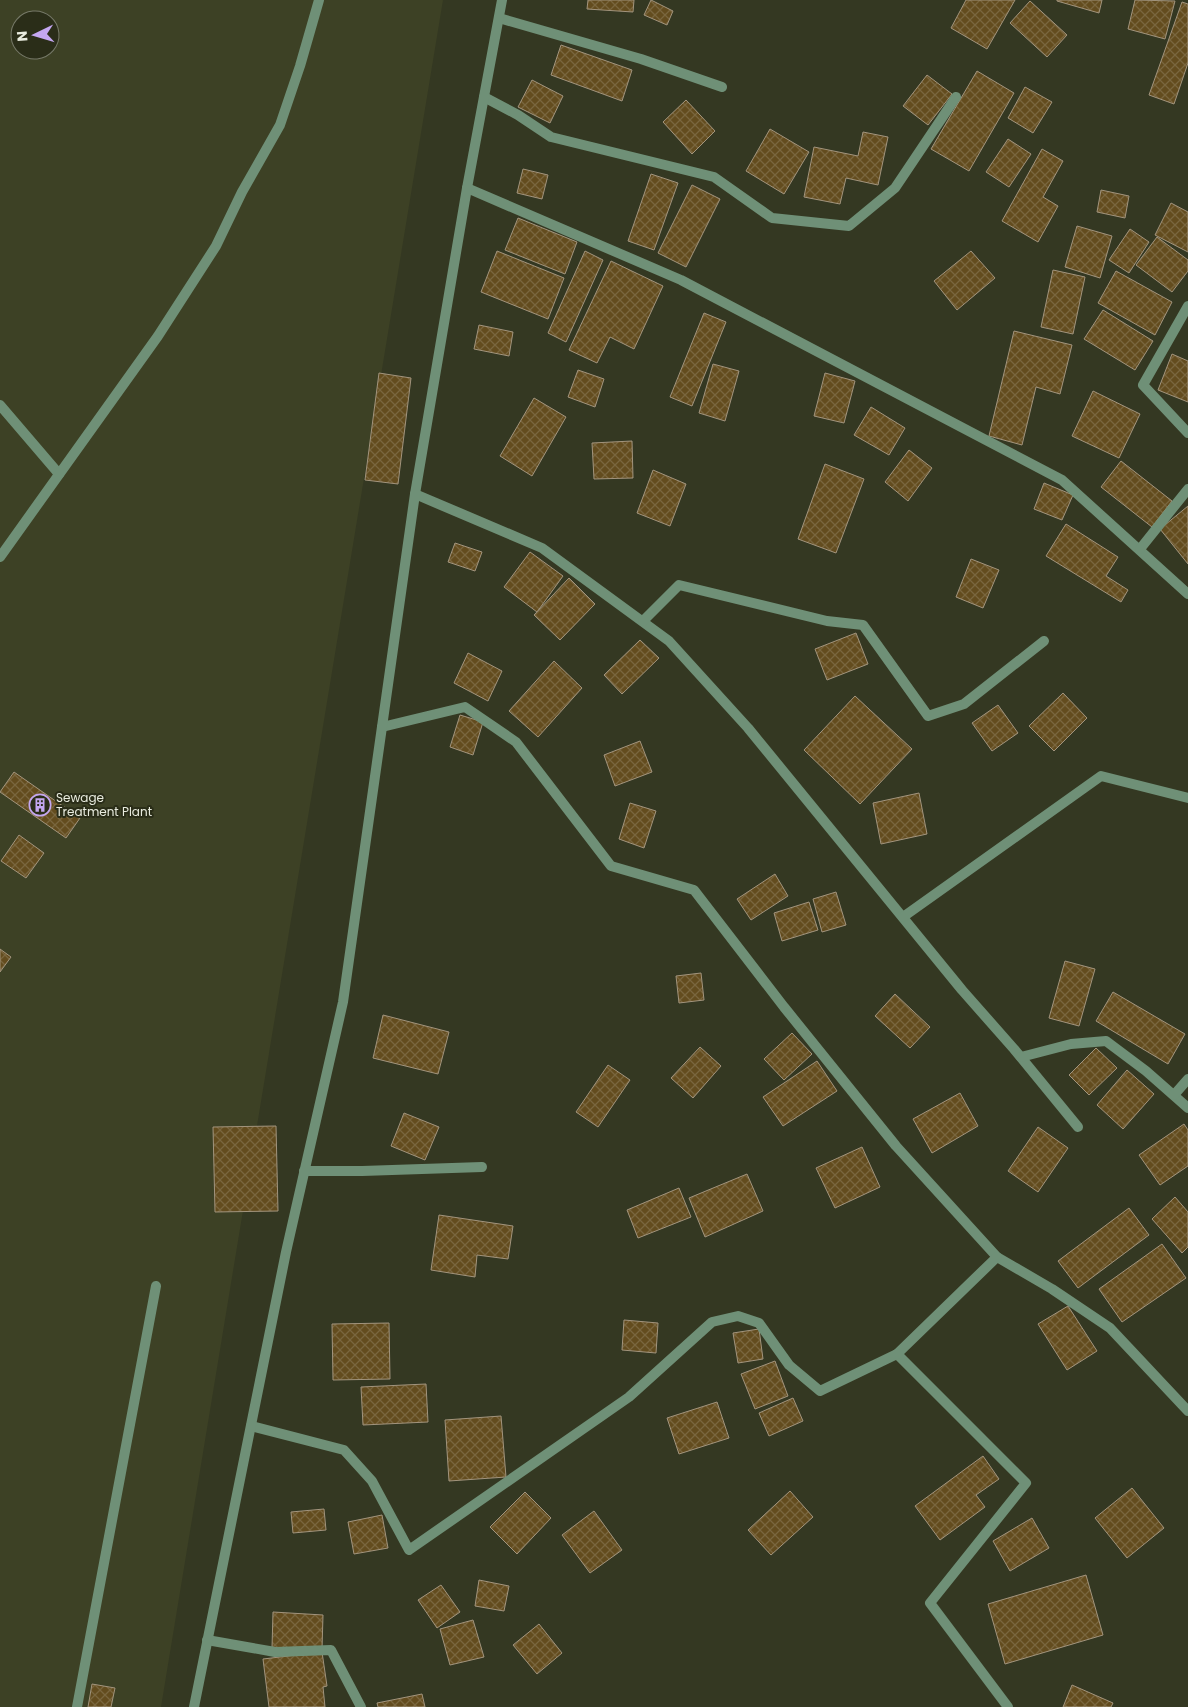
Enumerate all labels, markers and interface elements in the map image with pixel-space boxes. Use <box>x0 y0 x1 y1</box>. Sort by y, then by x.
north arrow <box>10 10 60 60</box>
text: N <box>12 30 32 42</box>
place label: Sewage Treatment Plant <box>56 789 152 820</box>
building icon: Sewage Treatment Plant <box>28 793 52 817</box>

